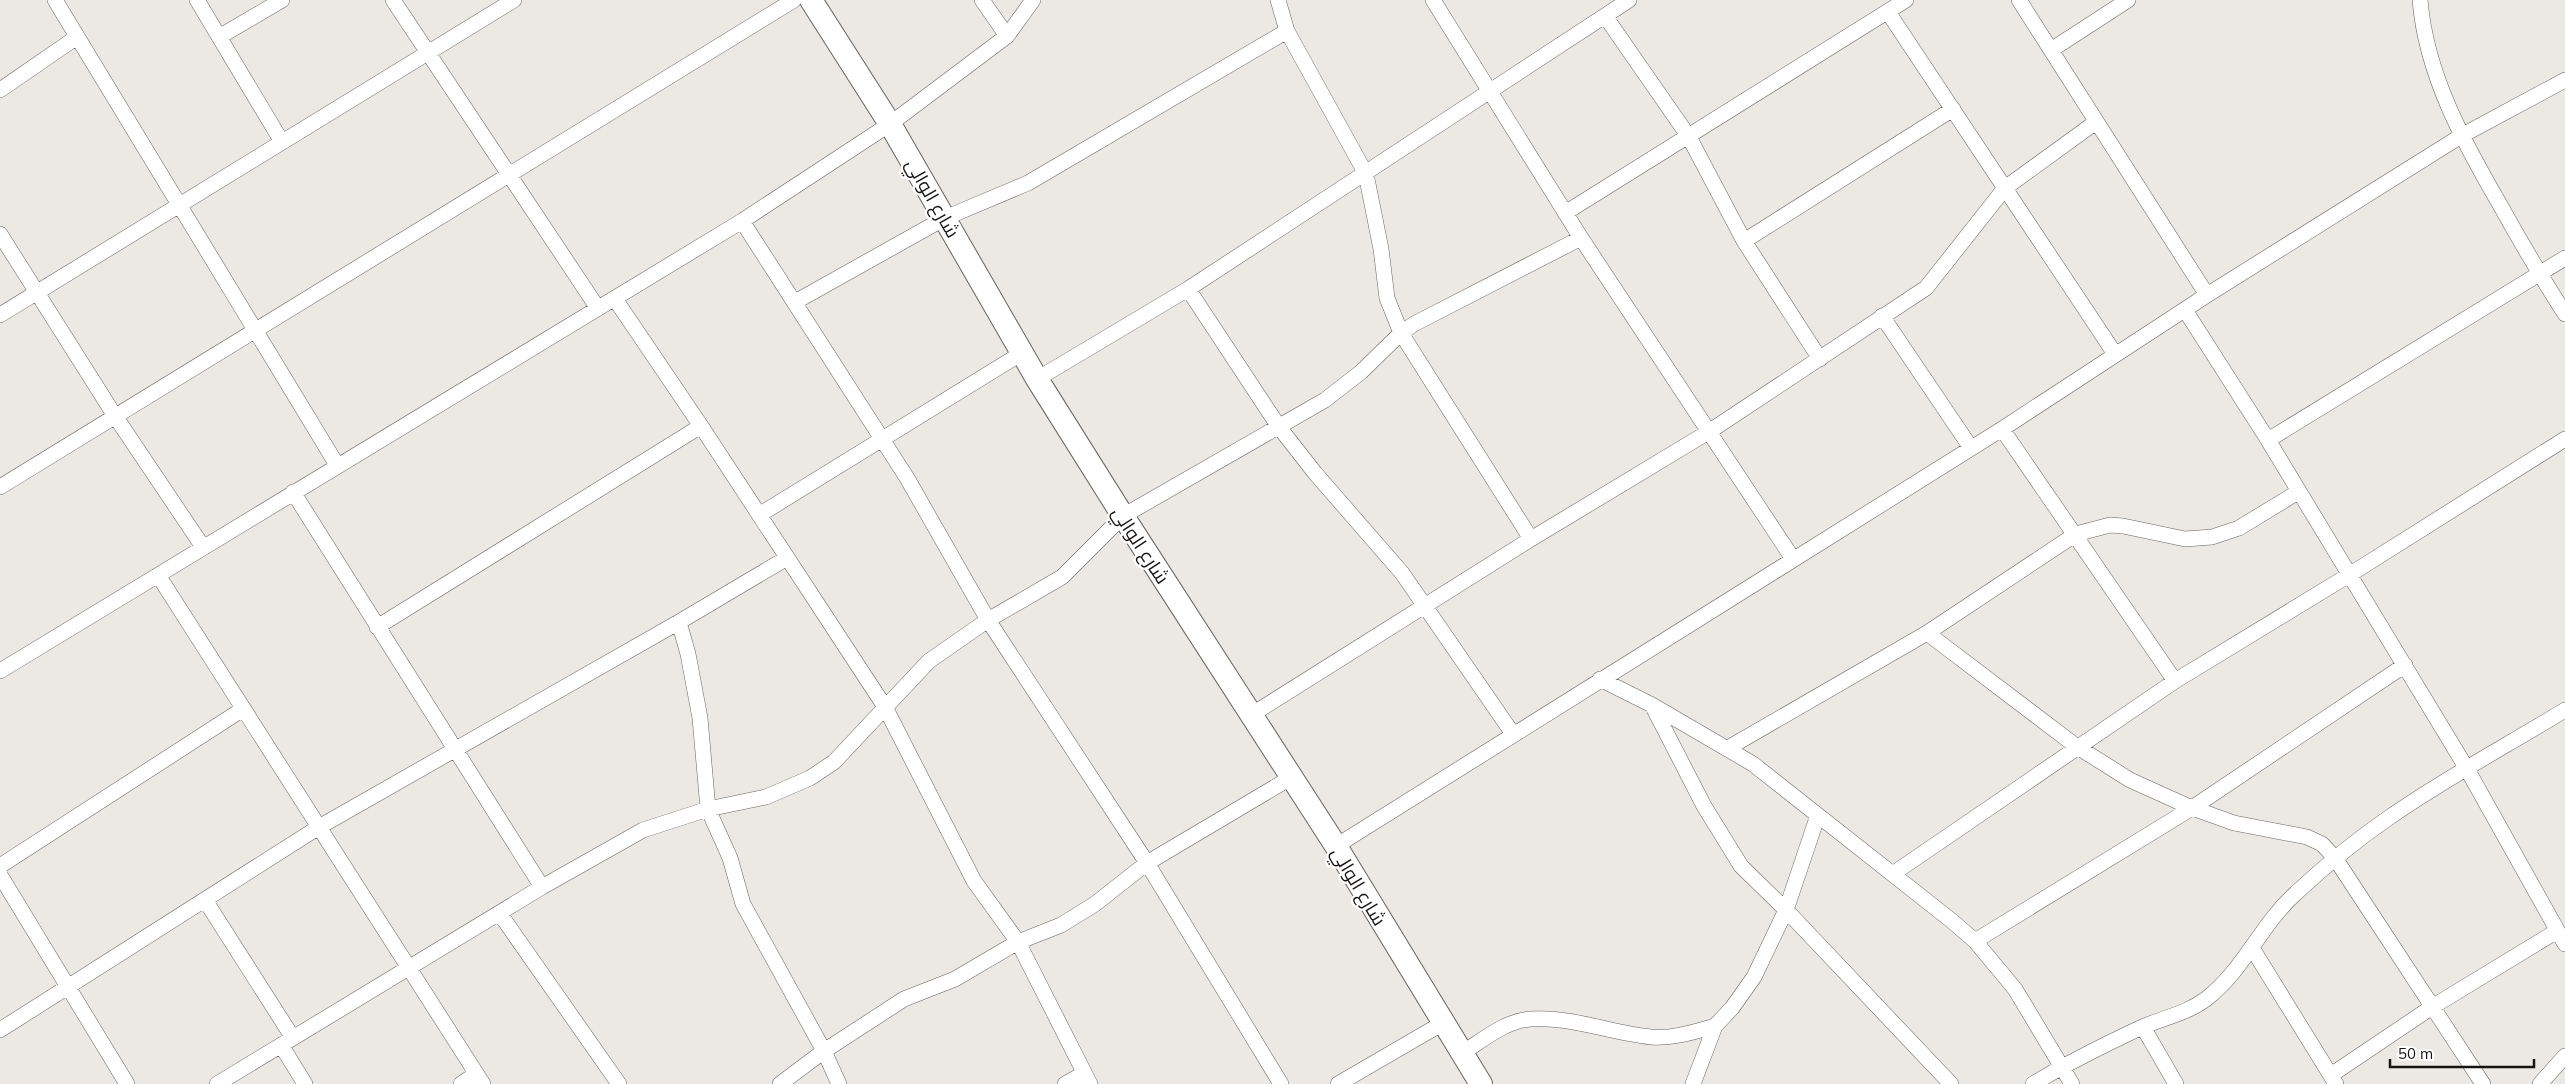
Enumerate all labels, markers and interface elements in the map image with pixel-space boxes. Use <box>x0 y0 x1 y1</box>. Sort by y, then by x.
street label: شارع الوالي <box>898 154 965 243</box>
street label: شارع الوالي <box>1105 502 1175 590</box>
street label: شارع الوالي <box>1324 842 1392 931</box>
scale bar <box>2390 1036 2534 1068</box>
text: 50 m <box>2398 1044 2433 1063</box>

